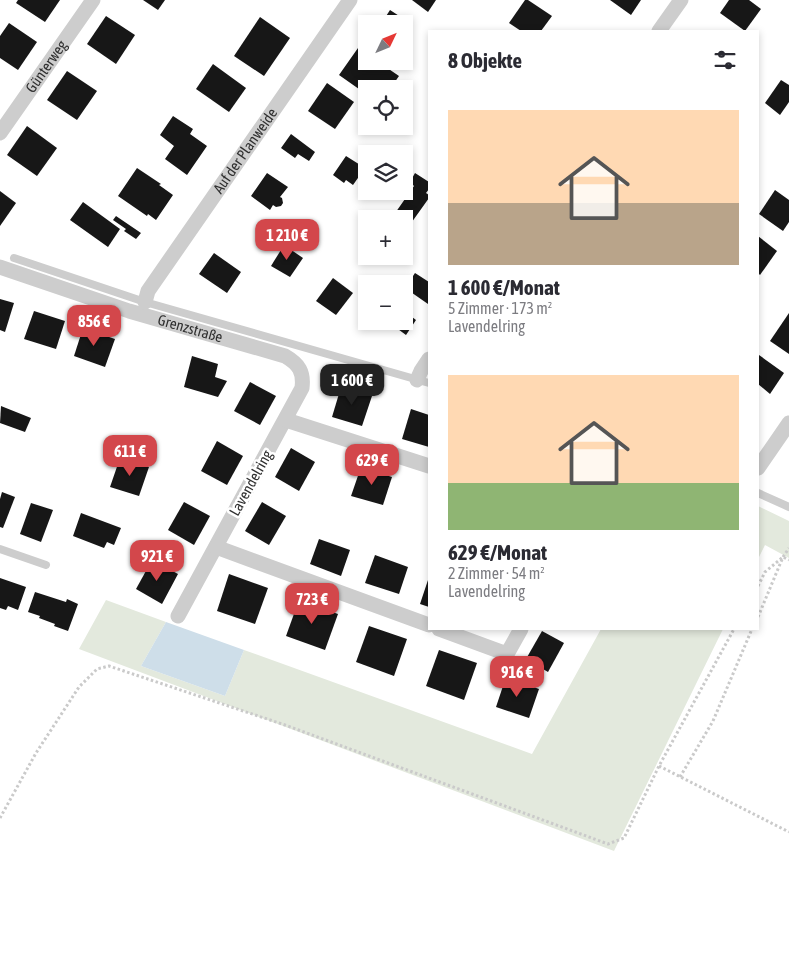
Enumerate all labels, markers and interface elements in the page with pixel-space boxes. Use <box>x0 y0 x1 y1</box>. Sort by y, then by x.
north arrow <box>358 15 412 70</box>
map controls <box>358 15 413 330</box>
street label: Günterweg <box>22 36 70 96</box>
icon: filters <box>711 46 739 74</box>
text: 8 Objekte <box>448 48 522 72</box>
button: locate <box>358 80 413 135</box>
street label: Auf der Planweide <box>209 105 280 196</box>
icon: home <box>549 143 639 233</box>
button: layers <box>358 145 413 200</box>
button: + <box>358 210 413 265</box>
pin: 1 210 € <box>241 218 333 261</box>
text: 1 210 € <box>266 226 308 244</box>
button: − <box>358 275 413 330</box>
text: 1 600 €/Monat <box>448 275 560 299</box>
text: 5 Zimmer · 173 m² <box>448 299 552 317</box>
pin: 856 € <box>59 304 129 347</box>
street label: Grenzstraße <box>156 311 225 346</box>
text: 856 € <box>78 312 110 330</box>
text: Lavendelring <box>448 317 525 335</box>
pin: 1 600 € <box>306 364 398 406</box>
text: 1 600 € <box>331 371 373 389</box>
icon: home <box>549 408 639 498</box>
pin: 611 € <box>95 434 165 477</box>
text: 611 € <box>114 442 146 460</box>
pin: 629 € <box>337 444 407 486</box>
street label: Lavendelring <box>226 446 276 519</box>
text: 629 € <box>356 451 388 469</box>
pin: 921 € <box>122 540 192 582</box>
text: 629 €/Monat <box>448 540 547 564</box>
text: 921 € <box>141 547 173 565</box>
text: 2 Zimmer · 54 m² <box>448 564 545 582</box>
pin: 723 € <box>277 582 347 625</box>
text: Lavendelring <box>448 582 525 600</box>
text: 723 € <box>296 590 328 608</box>
pin: 916 € <box>482 656 552 698</box>
text: 916 € <box>501 663 533 681</box>

